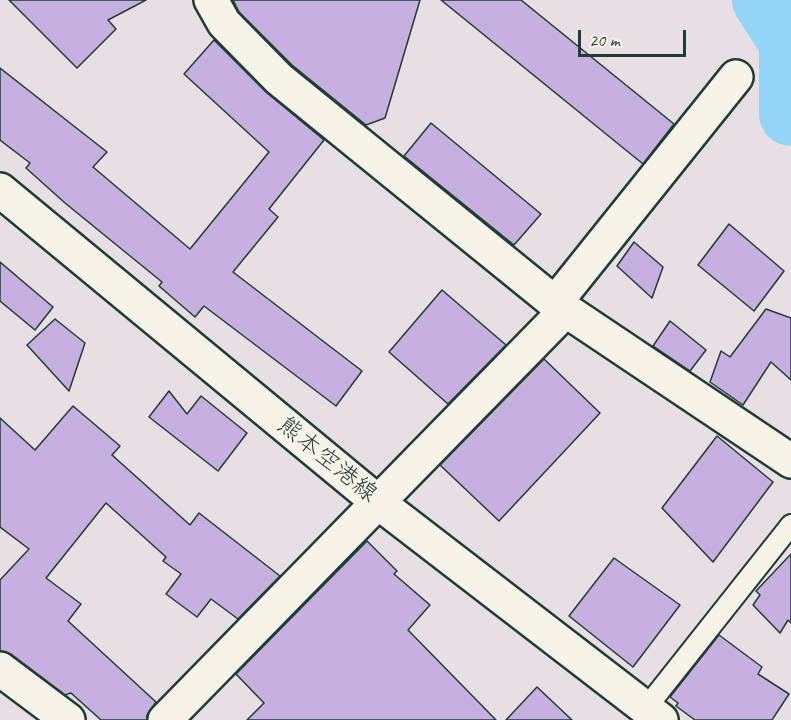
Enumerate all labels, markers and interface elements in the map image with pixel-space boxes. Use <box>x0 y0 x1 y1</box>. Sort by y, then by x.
scale bar <box>581 18 689 56</box>
text: 20 m <box>589 29 620 51</box>
street label: 熊本空港線 <box>271 411 383 509</box>

